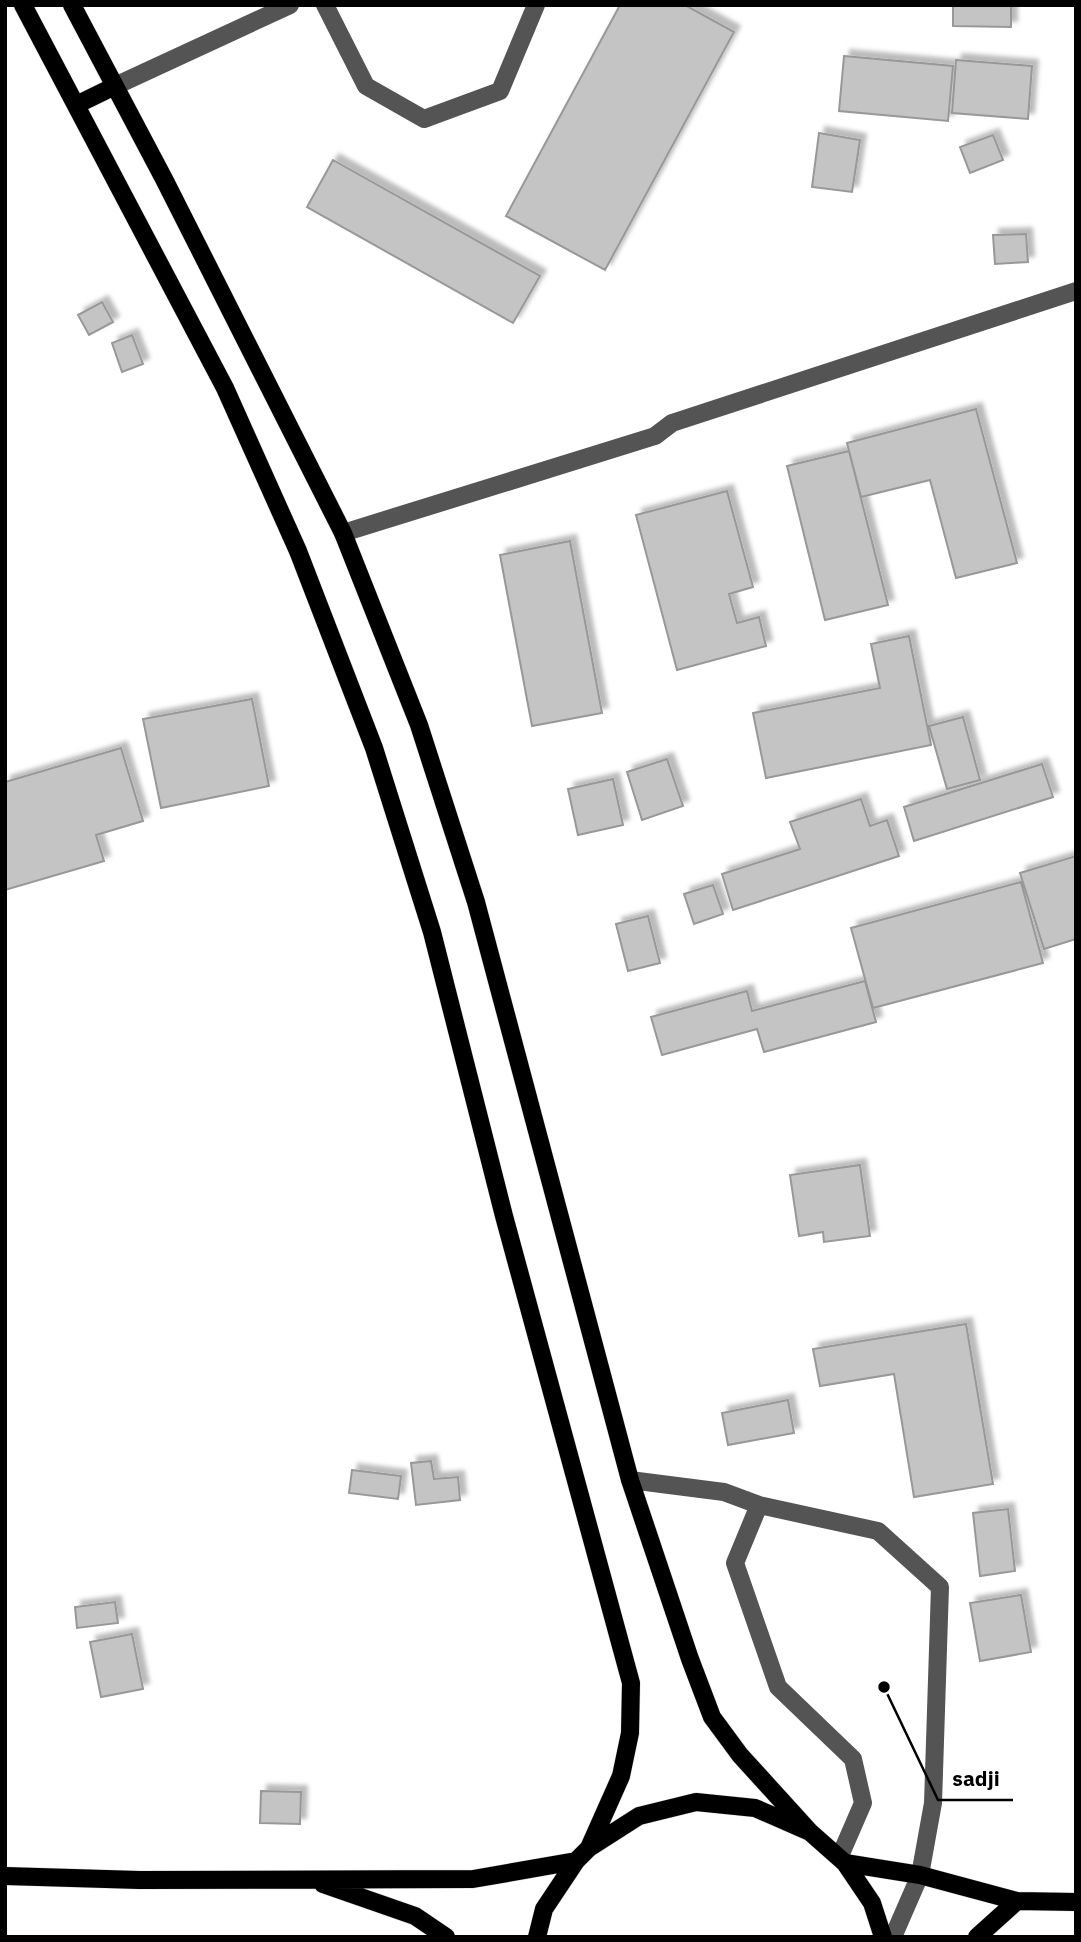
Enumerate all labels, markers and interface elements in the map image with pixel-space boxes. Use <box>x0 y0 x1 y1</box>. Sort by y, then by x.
callout: sadji <box>938 1758 1013 1800</box>
text: sadji <box>952 1764 1000 1792</box>

